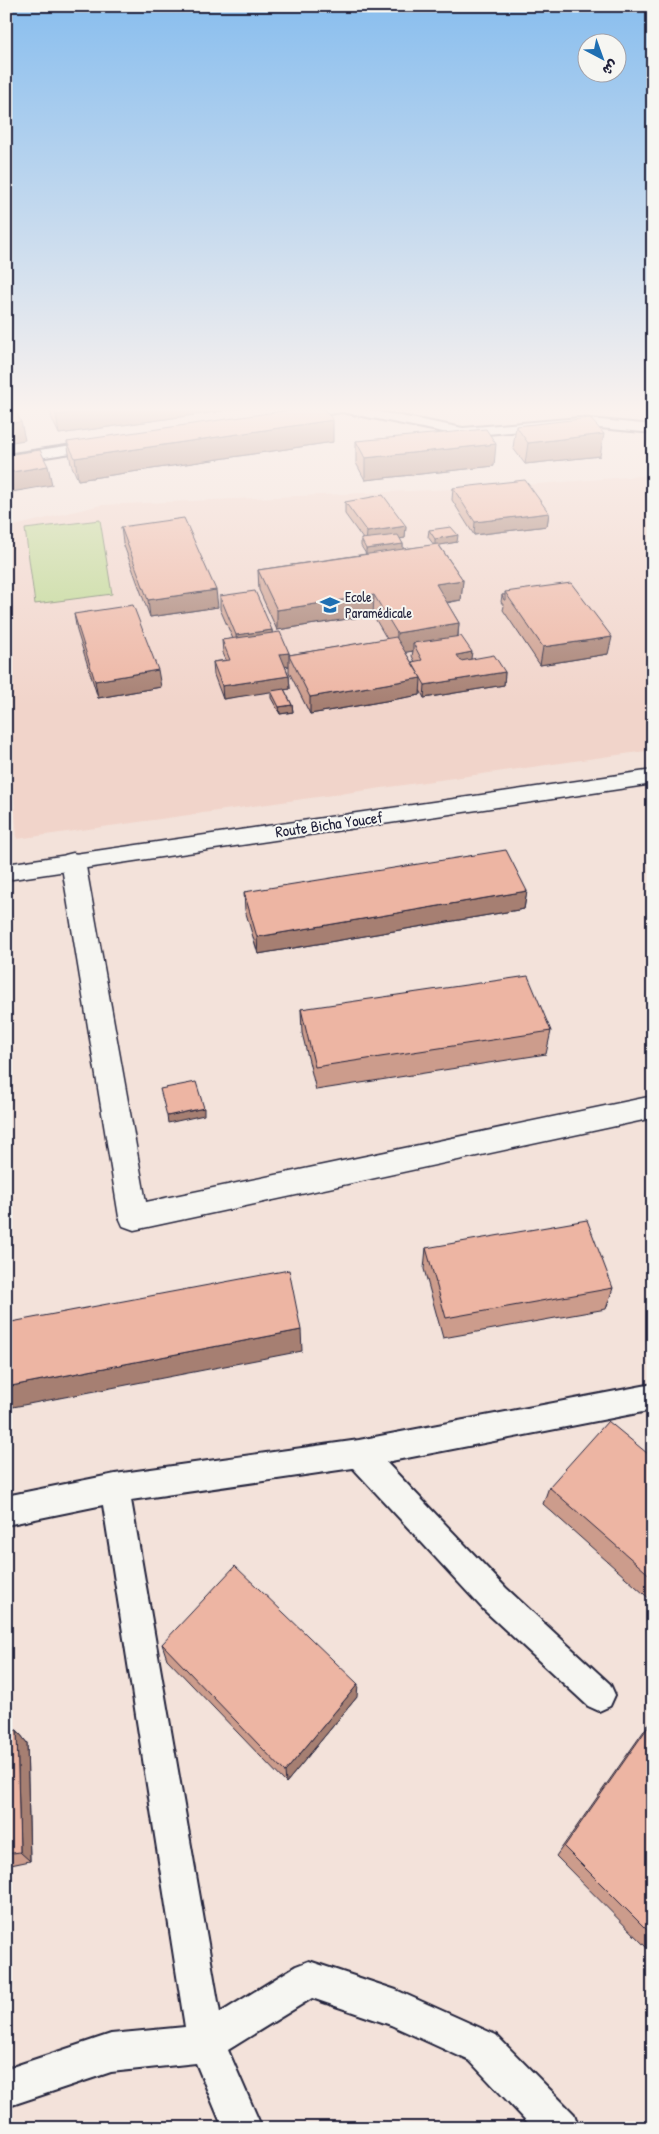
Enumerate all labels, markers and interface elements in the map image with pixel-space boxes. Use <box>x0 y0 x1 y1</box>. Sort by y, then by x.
north arrow <box>576 32 626 82</box>
text: ش <box>599 56 623 80</box>
place label: Ecole Paramédicale <box>345 587 412 622</box>
school or university icon: Ecole Paramédicale <box>319 594 341 616</box>
street label: Route Bicha Youcef <box>274 806 384 842</box>

